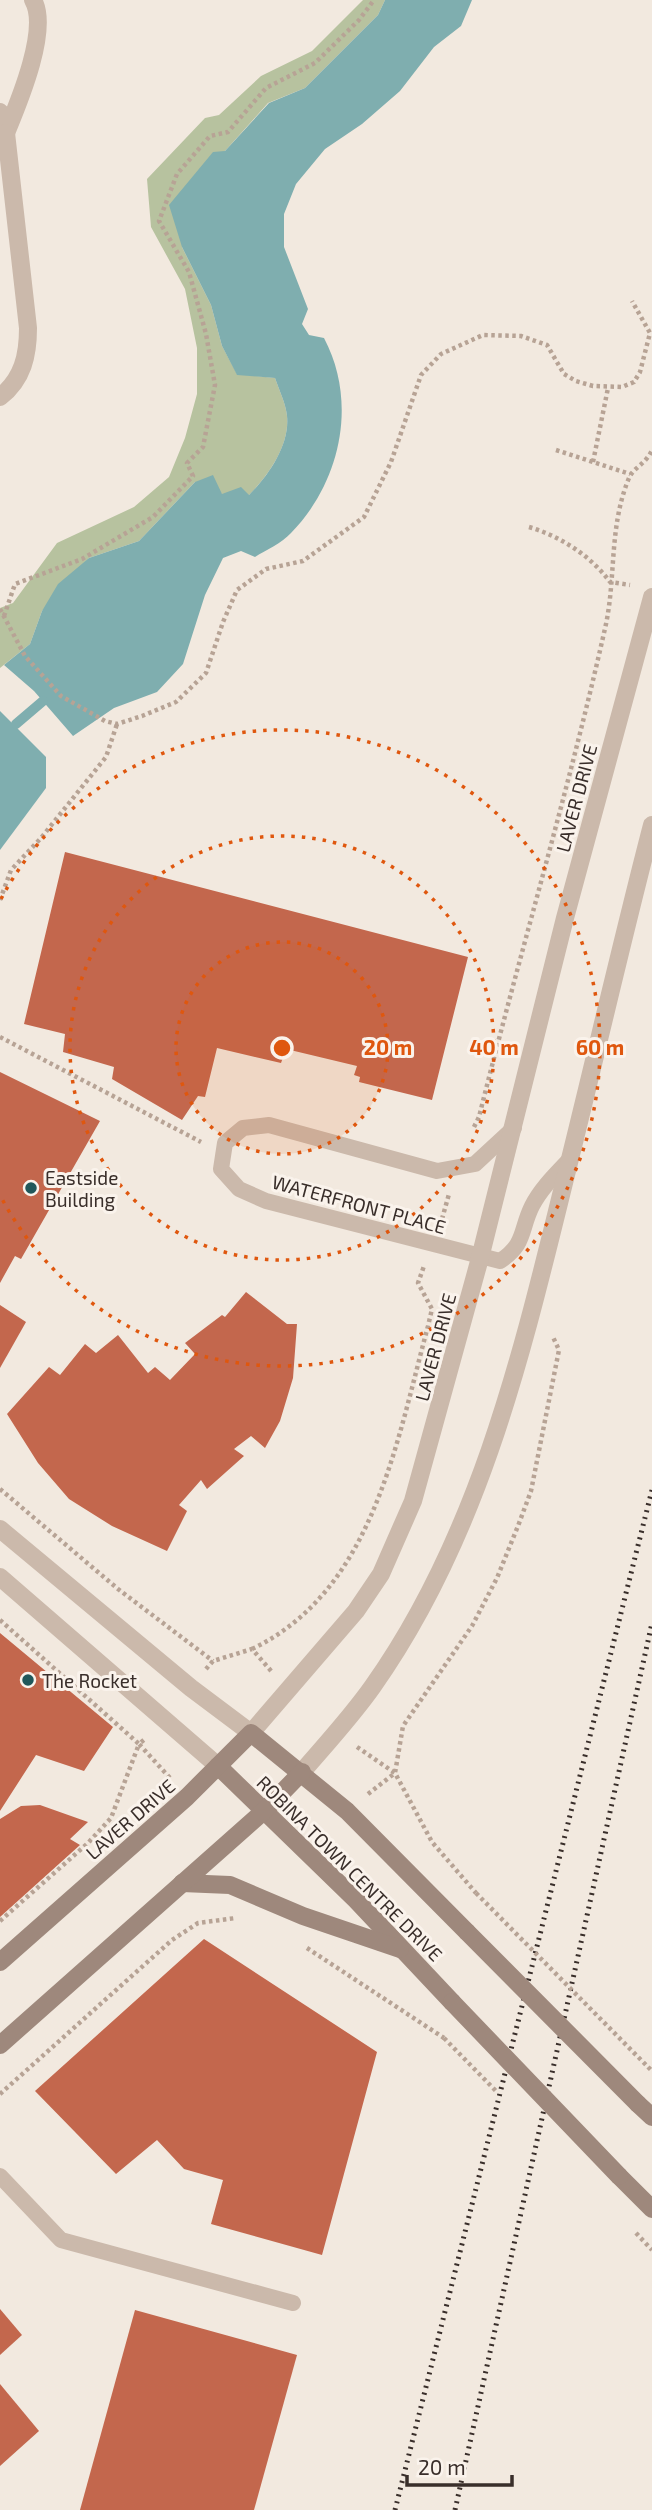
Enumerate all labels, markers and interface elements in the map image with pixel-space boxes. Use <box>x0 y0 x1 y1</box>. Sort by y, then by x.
street label: LAVER DRIVE <box>551 742 601 854</box>
text: 20 m <box>364 1034 412 1059</box>
text: 40 m <box>469 1034 519 1059</box>
text: 60 m <box>576 1034 624 1059</box>
centre of rings <box>270 1036 294 1060</box>
place label: Eastside Building <box>45 1166 118 1211</box>
street label: WATERFRONT PLACE <box>270 1170 448 1238</box>
marker: Eastside Building <box>23 1180 39 1196</box>
street label: LAVER DRIVE <box>410 1291 460 1403</box>
place label: The Rocket <box>42 1669 137 1692</box>
marker: The Rocket <box>20 1672 36 1688</box>
street label: ROBINA TOWN CENTRE DRIVE <box>252 1770 448 1966</box>
street label: LAVER DRIVE <box>81 1774 179 1864</box>
scale bar <box>407 2444 512 2488</box>
text: 20 m <box>418 2454 466 2479</box>

